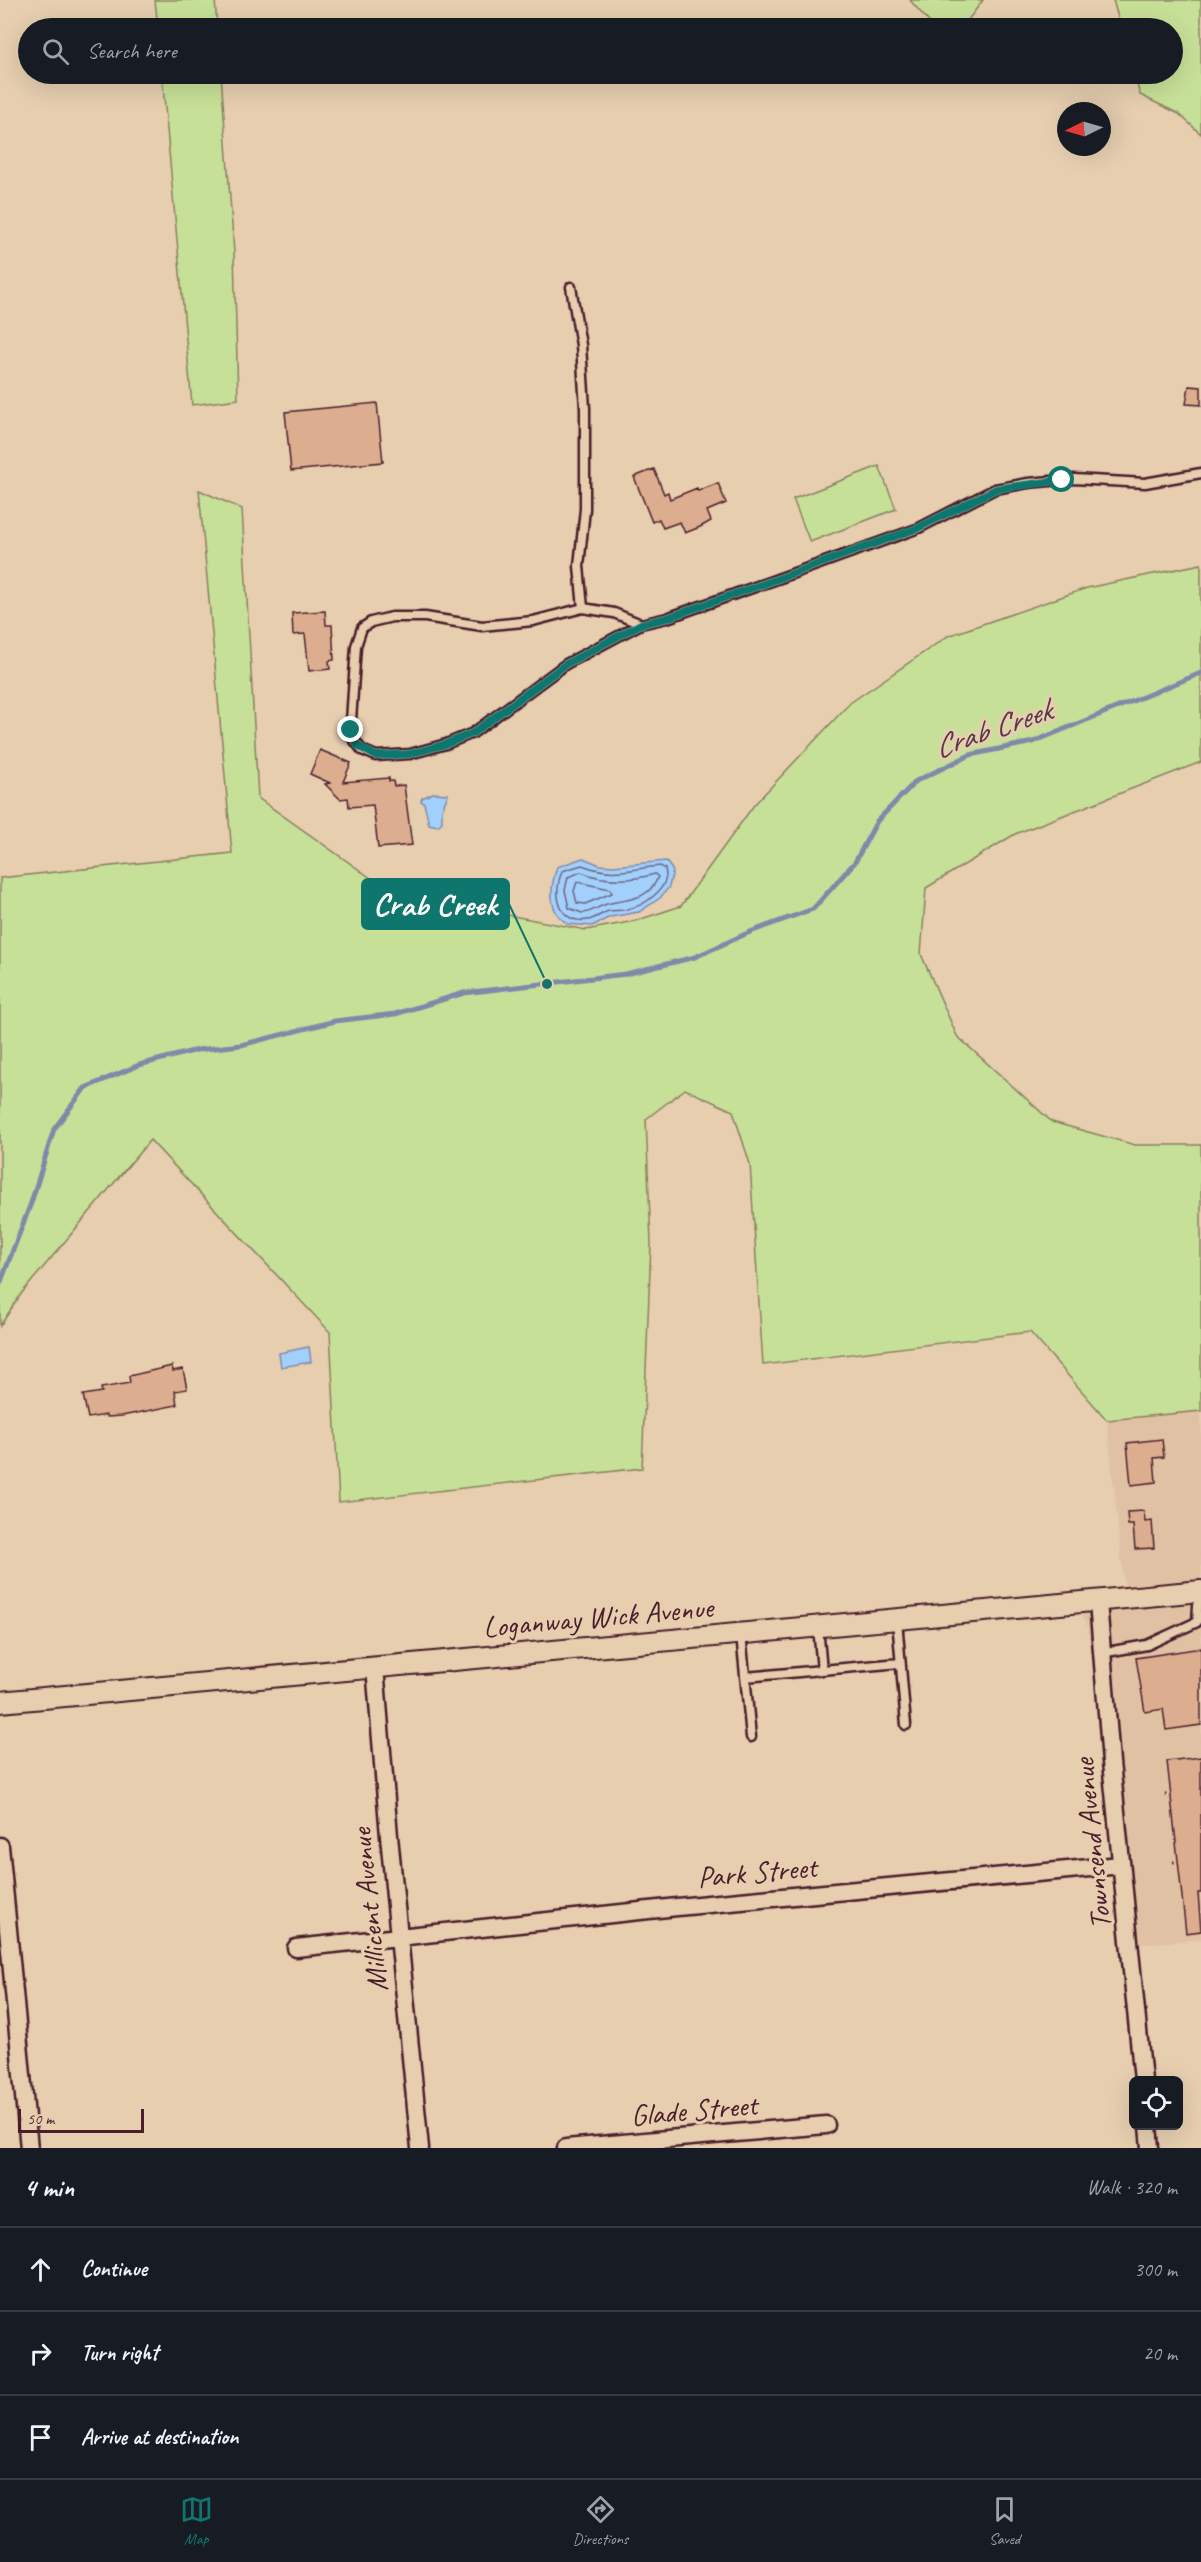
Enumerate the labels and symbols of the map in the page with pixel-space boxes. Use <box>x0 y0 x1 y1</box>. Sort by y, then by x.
north arrow <box>1057 102 1111 156</box>
route start <box>1048 466 1074 492</box>
water label: Crab Creek <box>928 688 1061 768</box>
route end <box>337 716 363 742</box>
callout: Crab Creek <box>362 879 509 929</box>
text: Crab Creek <box>373 884 500 925</box>
street label: Loganway Wick Avenue <box>481 1588 717 1646</box>
street label: Townsend Avenue <box>1064 1754 1120 1931</box>
street label: Millicent Avenue <box>341 1824 396 1994</box>
street label: Park Street <box>696 1848 821 1896</box>
street label: Glade Street <box>629 2085 762 2134</box>
scale bar <box>18 2106 144 2134</box>

